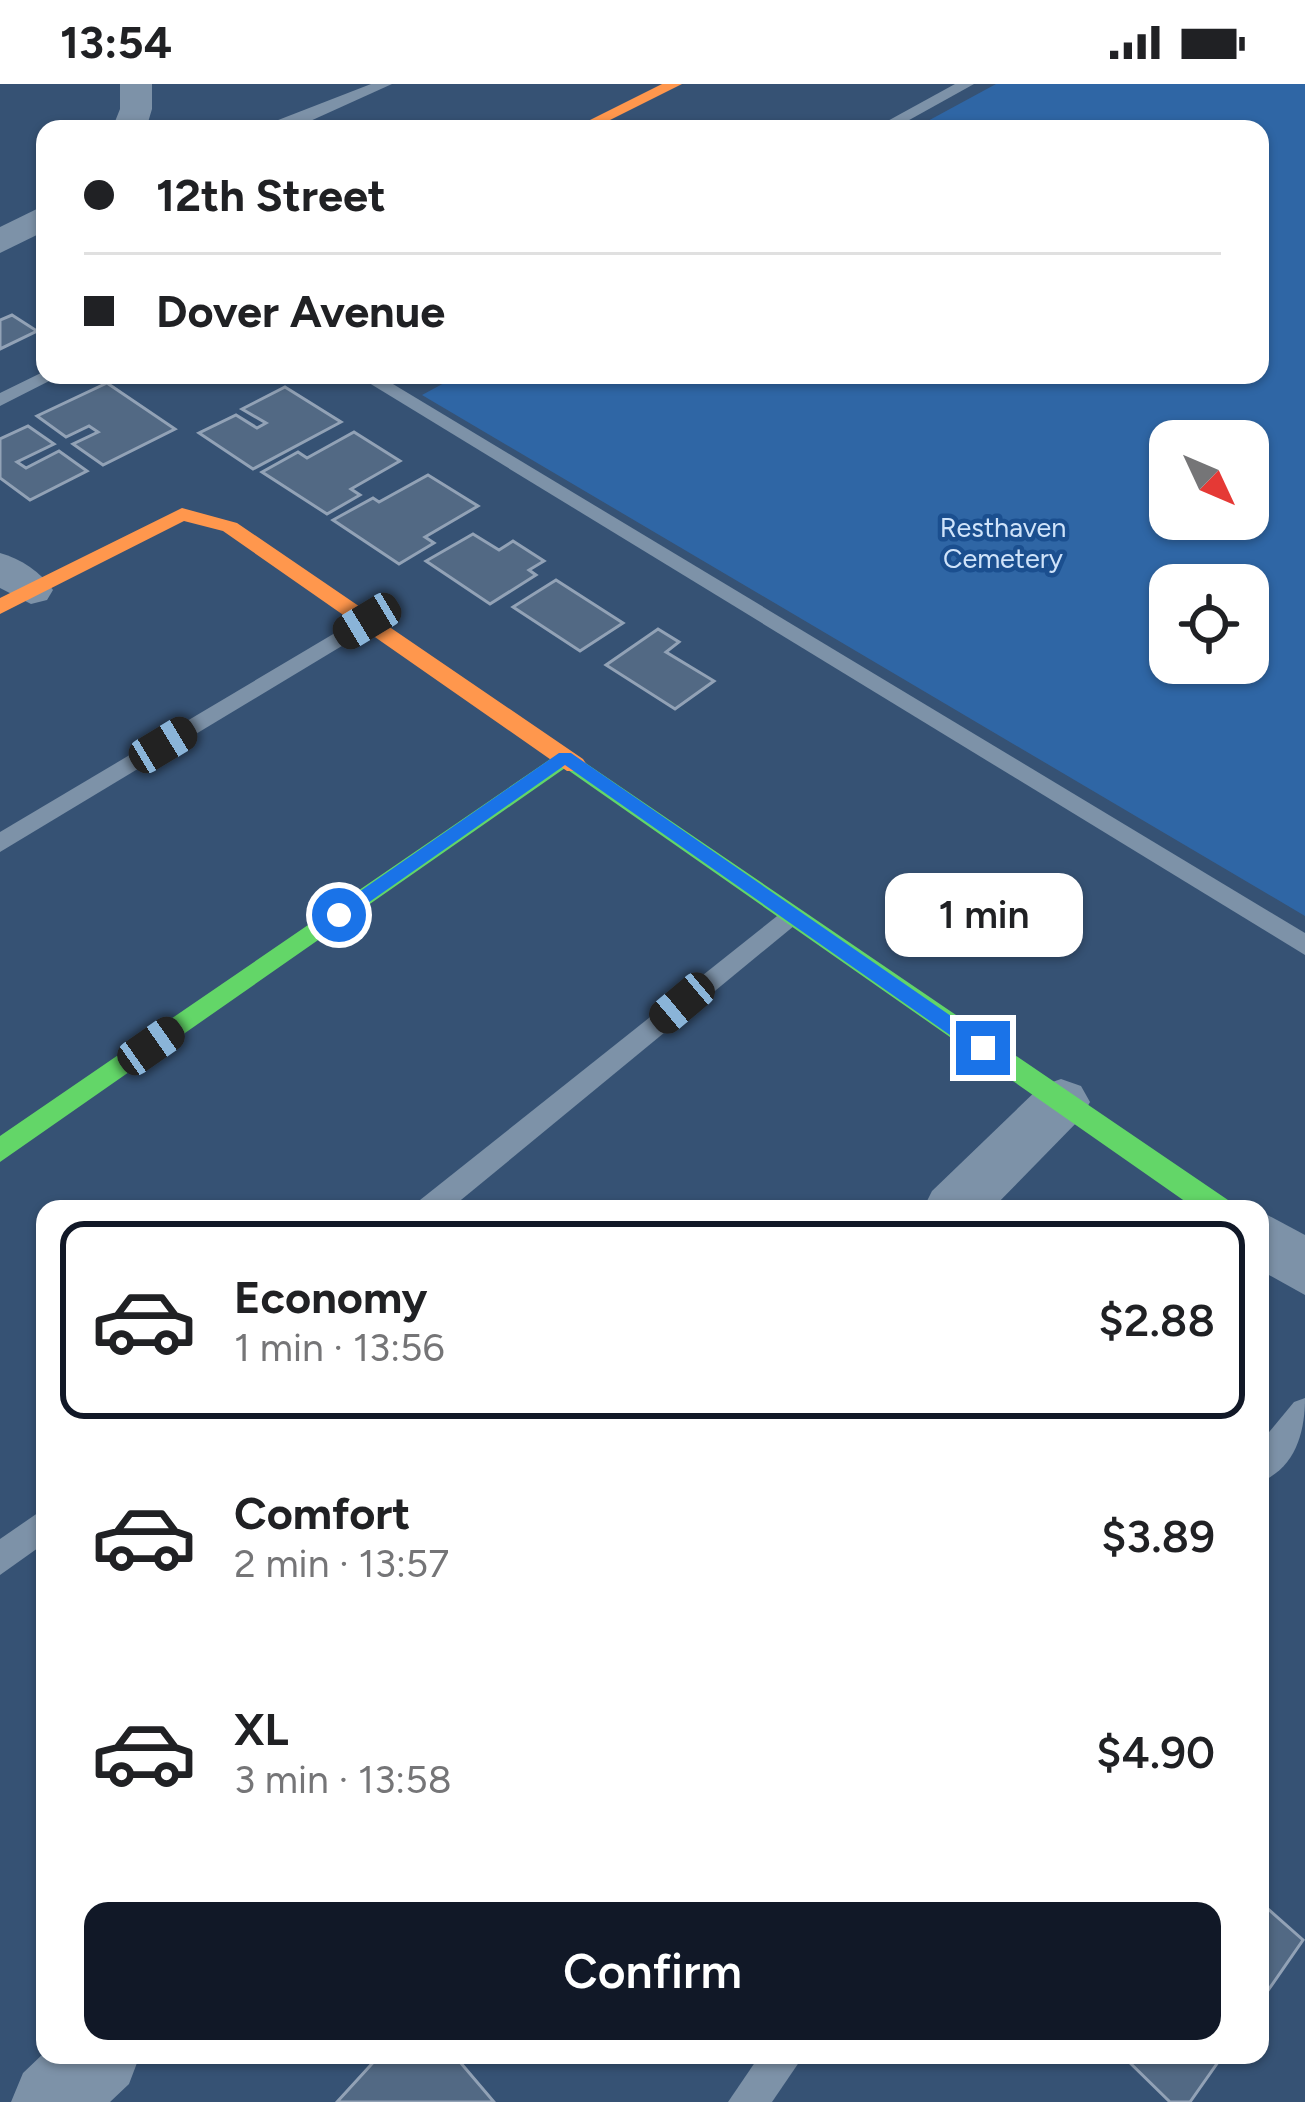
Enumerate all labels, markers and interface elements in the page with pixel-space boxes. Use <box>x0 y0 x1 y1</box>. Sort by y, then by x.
text: 13:54 <box>60 15 172 69</box>
text: 12th Street <box>156 168 386 222</box>
text: Dover Avenue <box>156 284 445 338</box>
north arrow <box>1149 420 1269 540</box>
map controls <box>1149 420 1269 684</box>
park label: Resthaven Cemetery <box>940 511 1066 575</box>
button: locate <box>1149 564 1269 684</box>
car <box>327 587 407 655</box>
car <box>123 711 203 779</box>
callout: 1 min <box>884 874 1082 958</box>
route start <box>312 888 366 942</box>
text: 1 min <box>938 891 1030 938</box>
car <box>643 966 721 1040</box>
car <box>111 1011 191 1081</box>
route end <box>956 1021 1010 1075</box>
icon: car <box>90 1266 198 1374</box>
text: Economy <box>234 1270 427 1324</box>
text: $2.88 <box>1099 1293 1215 1347</box>
text: 1 min · 13:56 <box>234 1324 445 1371</box>
icon: car <box>90 1482 198 1590</box>
text: Comfort <box>234 1486 410 1540</box>
text: $3.89 <box>1101 1509 1215 1563</box>
text: 2 min · 13:57 <box>234 1540 449 1587</box>
icon: car <box>90 1698 198 1806</box>
text: XL <box>234 1702 289 1756</box>
text: $4.90 <box>1096 1725 1215 1779</box>
text: 3 min · 13:58 <box>234 1756 452 1803</box>
button: Confirm <box>84 1902 1221 2040</box>

